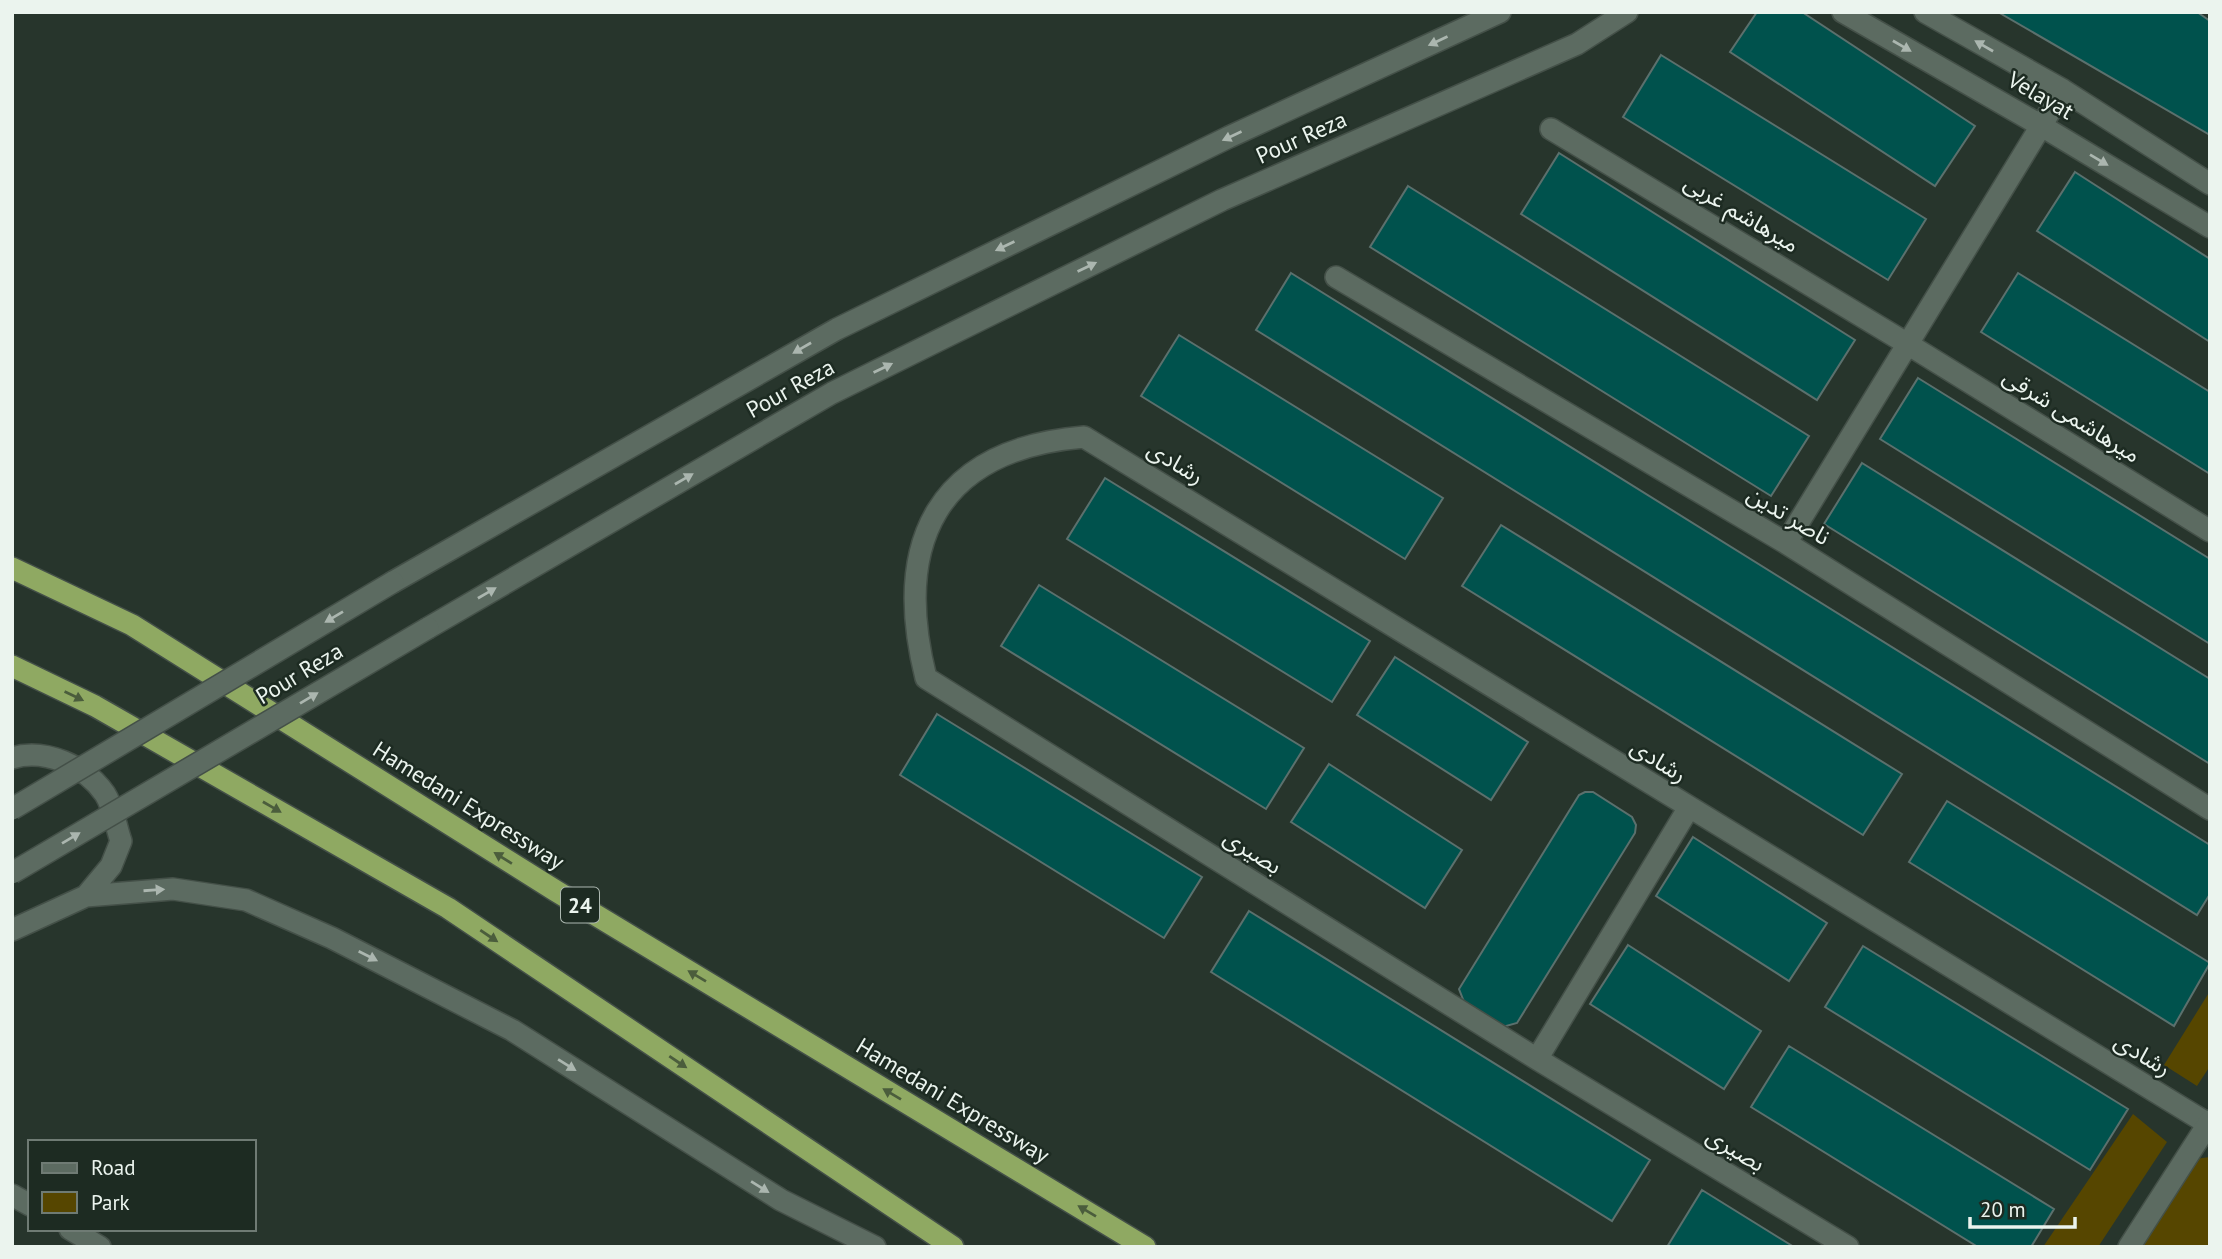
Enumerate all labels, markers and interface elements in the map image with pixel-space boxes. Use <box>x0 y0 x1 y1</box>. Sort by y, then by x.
one-way arrow <box>1428 36 1449 47</box>
one-way arrow <box>1893 40 1912 52</box>
one-way arrow <box>1975 40 1994 52</box>
street label: Velayat <box>2002 64 2079 126</box>
street label: Pour Reza <box>1251 104 1351 170</box>
one-way arrow <box>1222 131 1242 142</box>
one-way arrow <box>2090 154 2109 167</box>
street label: میرهاشم غربی <box>1678 167 1805 261</box>
one-way arrow <box>995 241 1015 252</box>
one-way arrow <box>1077 262 1097 274</box>
one-way arrow <box>792 342 812 354</box>
street label: Pour Reza <box>741 352 839 424</box>
street label: میرهاشمی شرقی <box>1998 361 2146 469</box>
one-way arrow <box>873 363 893 374</box>
street label: رشادی <box>1142 434 1210 490</box>
one-way arrow <box>675 473 694 485</box>
street label: ناصر تدین <box>1742 479 1836 551</box>
one-way arrow <box>478 587 497 599</box>
one-way arrow <box>324 610 343 623</box>
street label: Pour Reza <box>250 636 348 710</box>
one-way arrow <box>64 690 84 701</box>
one-way arrow <box>300 692 319 704</box>
street label: رشادی <box>1625 732 1693 788</box>
street label: Hamedani Expressway <box>368 734 570 876</box>
one-way arrow <box>262 801 281 813</box>
street label: بصیری <box>1219 822 1287 880</box>
one-way arrow <box>61 833 81 845</box>
one-way arrow <box>493 851 513 864</box>
one-way arrow <box>143 884 165 895</box>
road number: 24 <box>561 888 599 922</box>
one-way arrow <box>479 929 498 942</box>
one-way arrow <box>358 950 378 962</box>
one-way arrow <box>688 970 707 982</box>
street label: رشادی <box>2109 1026 2177 1082</box>
street label: Hamedani Expressway <box>851 1031 1055 1169</box>
one-way arrow <box>668 1055 687 1068</box>
one-way arrow <box>558 1059 577 1072</box>
one-way arrow <box>882 1087 901 1100</box>
street label: بصیری <box>1701 1120 1771 1178</box>
legend <box>28 1140 256 1231</box>
text: Road <box>91 1154 135 1181</box>
one-way arrow <box>750 1180 769 1193</box>
scale bar <box>1970 1186 2075 1230</box>
text: Park <box>91 1189 130 1216</box>
text: 20 m <box>1980 1196 2026 1223</box>
one-way arrow <box>1077 1205 1096 1218</box>

